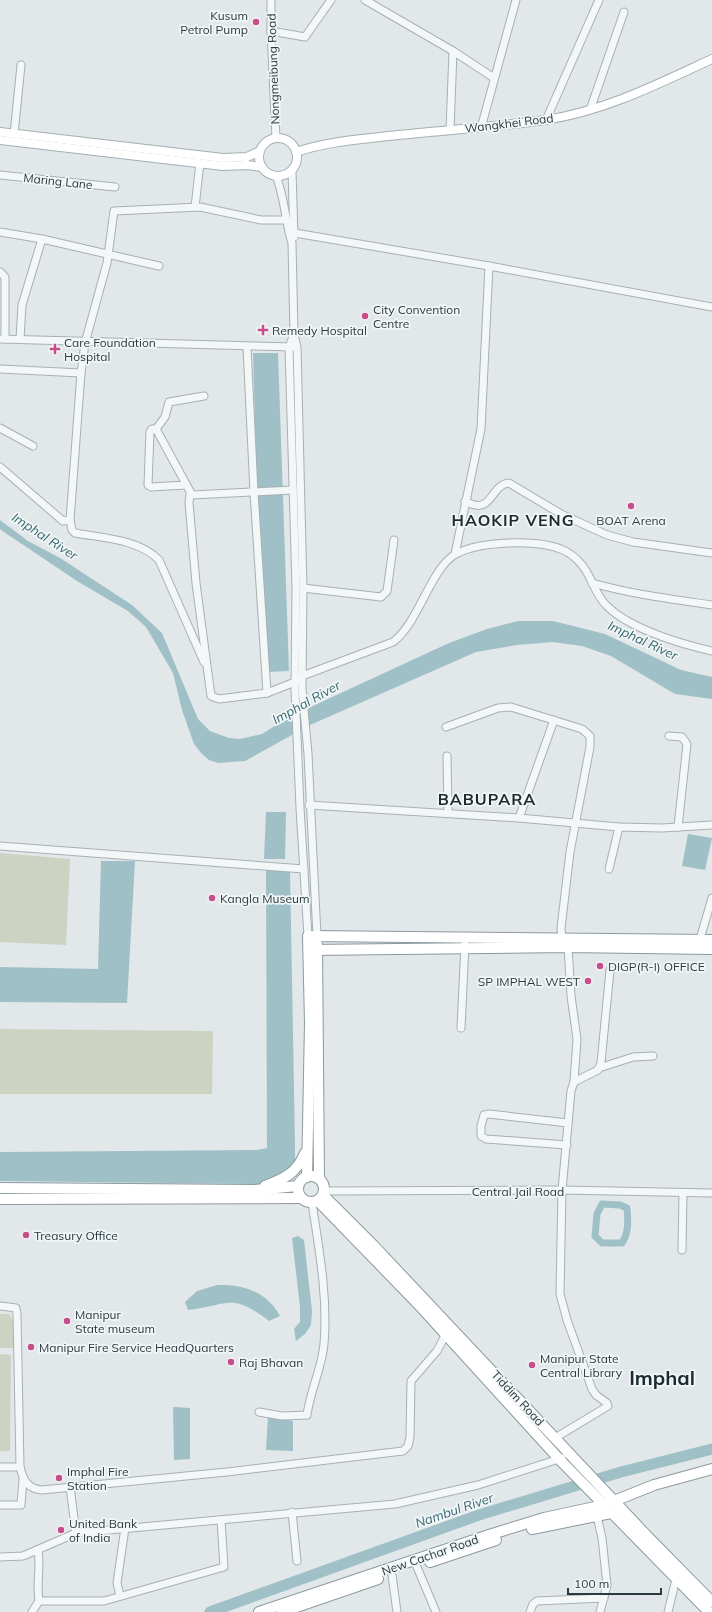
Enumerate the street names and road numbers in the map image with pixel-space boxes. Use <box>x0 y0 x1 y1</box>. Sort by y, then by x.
street label: Nongmeibung Road <box>264 13 282 125</box>
street label: Wangkhei Road <box>464 110 554 136</box>
street label: Maring Lane <box>23 170 93 192</box>
street label: Central Jail Road <box>472 1184 564 1199</box>
street label: Tiddim Road <box>488 1367 548 1429</box>
street label: New Cachar Road <box>380 1531 480 1579</box>

